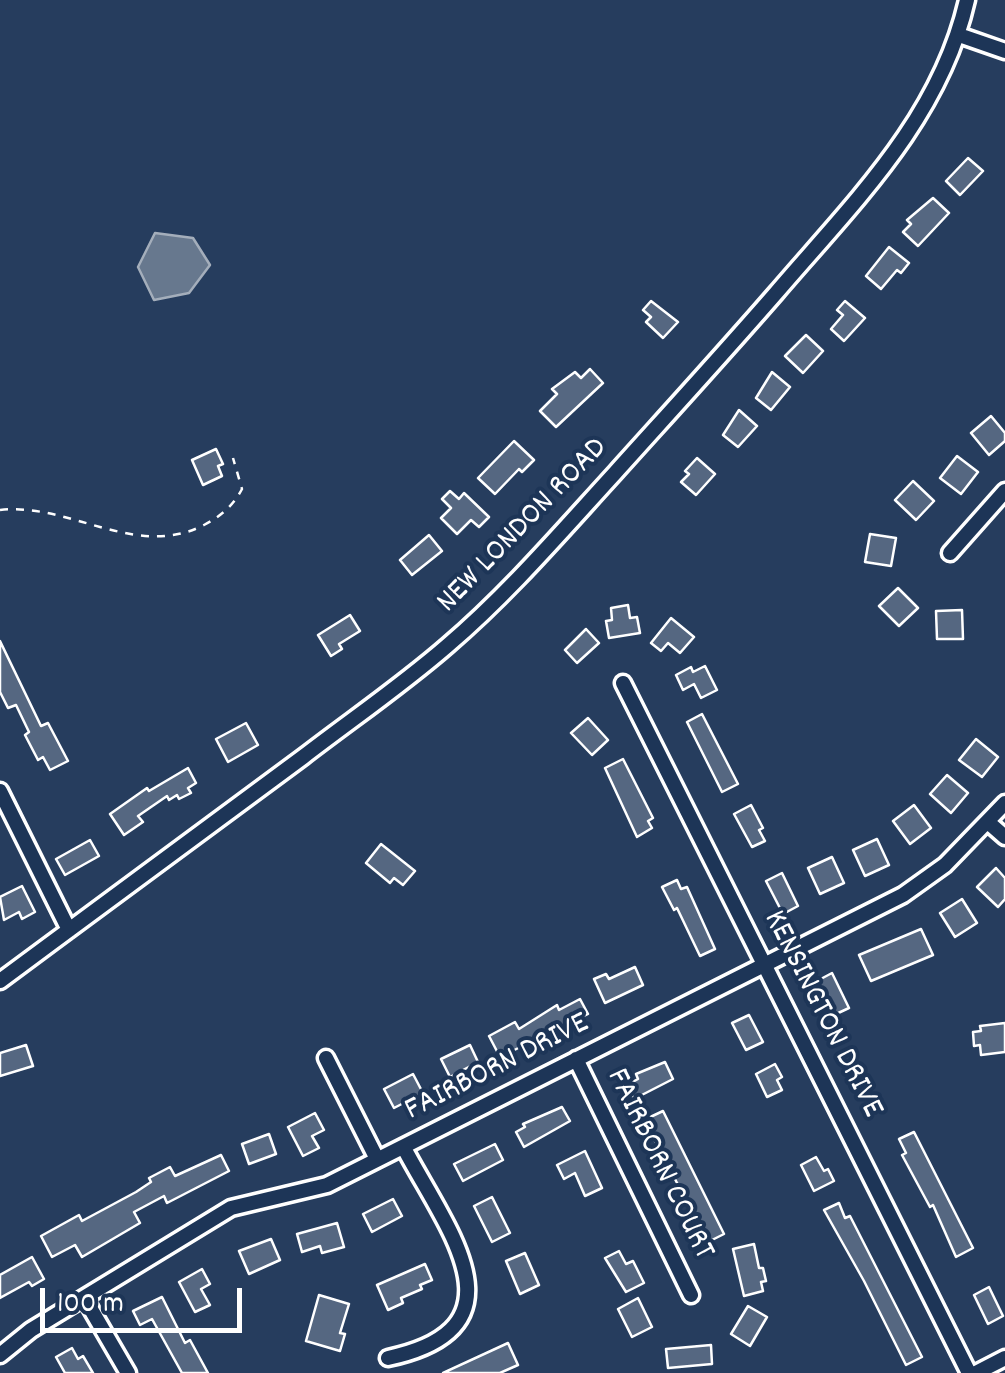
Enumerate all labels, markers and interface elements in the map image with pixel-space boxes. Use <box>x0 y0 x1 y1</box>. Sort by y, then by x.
street label: NEW LONDON ROAD <box>431 431 617 623</box>
street label: KENSINGTON DRIVE <box>752 905 890 1125</box>
street label: FAIRBORN DRIVE <box>400 1006 596 1132</box>
street label: FAIRBORN COURT <box>595 1063 721 1267</box>
scale bar <box>45 1268 248 1330</box>
text: 100 m <box>57 1284 124 1327</box>

